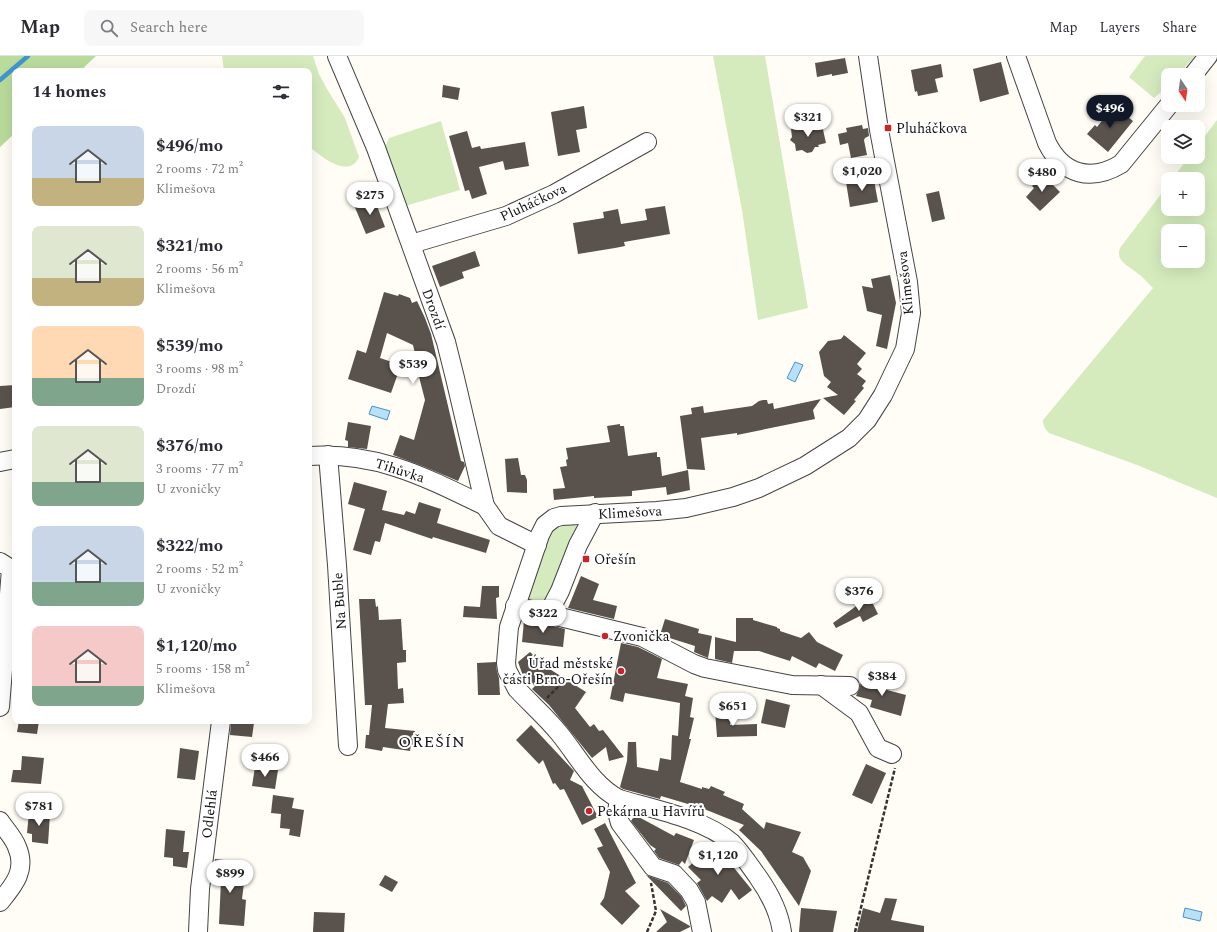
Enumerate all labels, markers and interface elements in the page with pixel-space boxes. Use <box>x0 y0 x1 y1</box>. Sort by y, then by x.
search box <box>84 10 364 46</box>
text: Map <box>20 13 60 42</box>
text: Search here <box>130 16 208 39</box>
icon: search <box>98 17 120 39</box>
text: Map <box>1049 17 1078 38</box>
text: Layers <box>1100 17 1140 38</box>
text: Share <box>1162 17 1197 38</box>
north arrow <box>1161 68 1205 112</box>
map controls <box>1161 68 1205 268</box>
text: 14 homes <box>32 79 106 105</box>
icon: filters <box>270 81 292 103</box>
pin: $496 <box>1086 95 1134 129</box>
text: $496 <box>1095 98 1125 118</box>
pin: $321 <box>784 104 832 138</box>
text: $321 <box>793 107 823 127</box>
place label: Pluháčkova <box>896 118 967 139</box>
button: layers <box>1161 120 1205 164</box>
marker: Pluháčkova <box>883 123 893 133</box>
text: $496/mo <box>156 133 223 159</box>
icon: home <box>64 142 112 190</box>
pin: $1,020 <box>829 158 895 192</box>
text: 2 rooms · 72 m² <box>156 159 243 179</box>
pin: $480 <box>1018 159 1066 193</box>
text: $1,020 <box>842 161 882 181</box>
text: $480 <box>1027 162 1057 182</box>
button: + <box>1161 172 1205 216</box>
street label: Pluháčkova <box>497 178 570 227</box>
text: Klimešova <box>156 179 216 199</box>
pin: $275 <box>346 182 394 216</box>
text: $275 <box>355 185 385 205</box>
button: − <box>1161 224 1205 268</box>
text: $321/mo <box>156 233 223 259</box>
icon: home <box>64 242 112 290</box>
street label: Klimešova <box>892 250 919 316</box>
text: 2 rooms · 56 m² <box>156 259 243 279</box>
text: Klimešova <box>156 279 216 299</box>
street label: Drozdí <box>416 286 451 333</box>
text: $539/mo <box>156 333 223 359</box>
icon: home <box>64 342 112 390</box>
pin: $539 <box>389 351 437 385</box>
text: $539 <box>398 354 428 374</box>
text: 3 rooms · 98 m² <box>156 359 243 379</box>
text: Drozdí <box>156 379 196 399</box>
text: $376/mo <box>156 433 223 459</box>
icon: home <box>64 442 112 490</box>
street label: Tihůvka <box>372 453 427 488</box>
text: 3 rooms · 77 m² <box>156 459 243 479</box>
text: U zvoničky <box>156 479 221 499</box>
street label: Klimešova <box>597 500 663 525</box>
text: $322/mo <box>156 533 223 559</box>
icon: home <box>64 542 112 590</box>
place label: Ořešín <box>594 549 636 570</box>
marker: Ořešín <box>581 554 591 564</box>
text: 2 rooms · 52 m² <box>156 559 243 579</box>
street label: Na Buble <box>327 571 352 630</box>
pin: $376 <box>835 578 883 612</box>
text: U zvoničky <box>156 579 221 599</box>
text: $376 <box>844 581 874 601</box>
pin: $322 <box>519 600 567 634</box>
text: $322 <box>528 603 558 623</box>
place label: Zvonička <box>613 626 670 647</box>
marker: Zvonička <box>600 631 610 641</box>
text: $1,120/mo <box>156 633 237 659</box>
icon: home <box>64 642 112 690</box>
place label: Úřad městské části Brno-Ořešín <box>503 653 613 690</box>
text: 5 rooms · 158 m² <box>156 659 250 679</box>
pin: $384 <box>858 663 906 697</box>
marker: Úřad městské části Brno-Ořešín <box>616 666 626 676</box>
text: $384 <box>867 666 897 686</box>
text: Klimešova <box>156 679 216 699</box>
pin: $651 <box>709 693 757 727</box>
text: $651 <box>718 696 748 716</box>
district label: OŘEŠÍN <box>398 730 466 754</box>
pin: $466 <box>241 744 289 778</box>
text: $466 <box>250 747 280 767</box>
street label: Odlehlá <box>196 788 223 840</box>
pin: $781 <box>15 793 63 827</box>
text: $781 <box>24 796 54 816</box>
place label: Pekárna u Havířů <box>597 801 705 822</box>
marker: Pekárna u Havířů <box>584 806 594 816</box>
pin: $1,120 <box>685 842 751 876</box>
text: $1,120 <box>698 845 738 865</box>
pin: $899 <box>206 860 254 894</box>
text: $899 <box>215 863 245 883</box>

